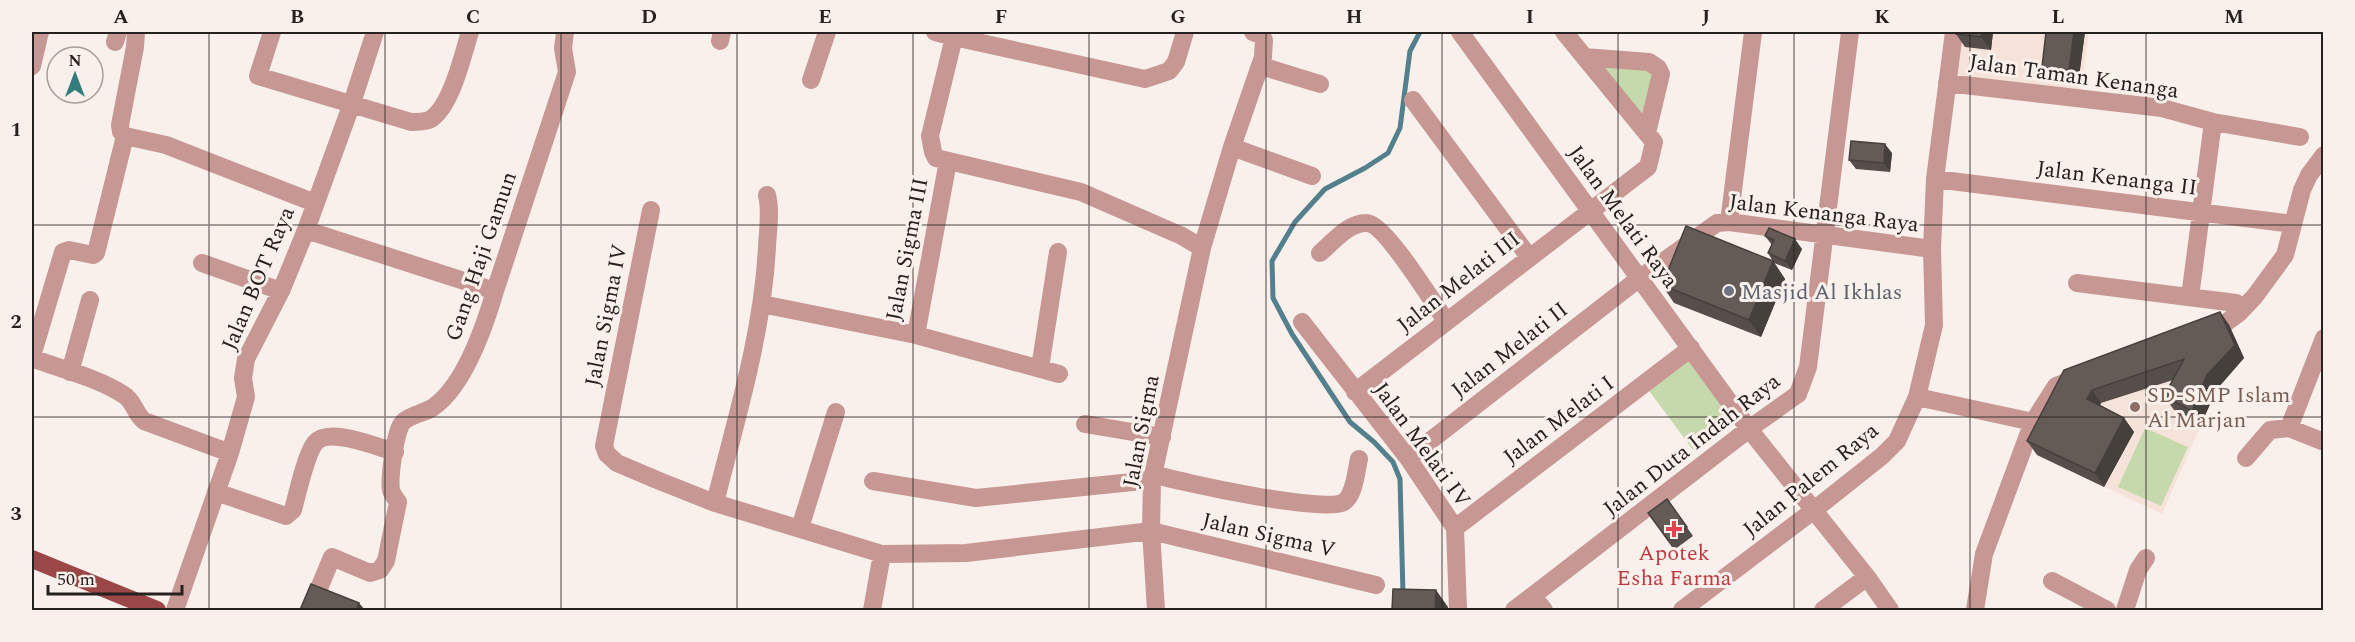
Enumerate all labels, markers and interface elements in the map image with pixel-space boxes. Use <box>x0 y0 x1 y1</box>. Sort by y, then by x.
text: A <box>113 2 129 32</box>
text: B <box>290 2 304 32</box>
text: C <box>466 2 480 32</box>
text: D <box>641 2 657 32</box>
text: E <box>818 2 832 32</box>
text: F <box>995 2 1007 32</box>
text: G <box>1170 2 1186 32</box>
text: H <box>1346 2 1362 32</box>
text: I <box>1526 2 1534 32</box>
text: J <box>1702 2 1710 32</box>
text: K <box>1874 2 1890 32</box>
text: L <box>2052 2 2064 32</box>
text: M <box>2224 2 2244 32</box>
north arrow <box>45 45 105 105</box>
street label: Jalan Taman Kenanga <box>1967 45 2181 108</box>
text: N <box>68 49 82 73</box>
text: 1 <box>10 115 22 145</box>
street label: Jalan Melati Raya <box>1559 138 1686 296</box>
street label: Jalan Kenanga II <box>2035 152 2199 205</box>
street label: Gang Haji Gamun <box>437 167 526 346</box>
street label: Jalan Sigma III <box>877 175 938 324</box>
street label: Jalan Kenanga Raya <box>1727 185 1921 242</box>
street label: Jalan BOT Raya <box>213 201 304 356</box>
street label: Jalan Melati III <box>1390 223 1528 341</box>
street label: Jalan Sigma IV <box>577 241 636 389</box>
place label: Masjid Al Ikhlas <box>1741 276 1902 309</box>
marker: Masjid Al Ikhlas <box>1722 284 1736 298</box>
street label: Jalan Melati II <box>1444 294 1575 406</box>
text: 2 <box>10 307 22 337</box>
street label: Jalan Duta Indah Raya <box>1596 365 1788 525</box>
street label: Jalan Melati I <box>1496 367 1621 473</box>
street label: Jalan Sigma <box>1114 372 1169 490</box>
street label: Jalan Melati IV <box>1365 375 1479 514</box>
place label: SD-SMP Islam Al Marjan <box>2147 379 2291 437</box>
marker: SD-SMP Islam Al Marjan <box>2128 400 2142 414</box>
street label: Jalan Palem Raya <box>1736 415 1886 545</box>
text: 3 <box>10 499 22 529</box>
street label: Jalan Sigma V <box>1199 504 1339 567</box>
marker: Apotek Esha Farma <box>1667 522 1681 536</box>
place label: Apotek Esha Farma <box>1617 537 1732 595</box>
scale bar <box>48 558 182 596</box>
text: 50 m <box>57 566 95 593</box>

